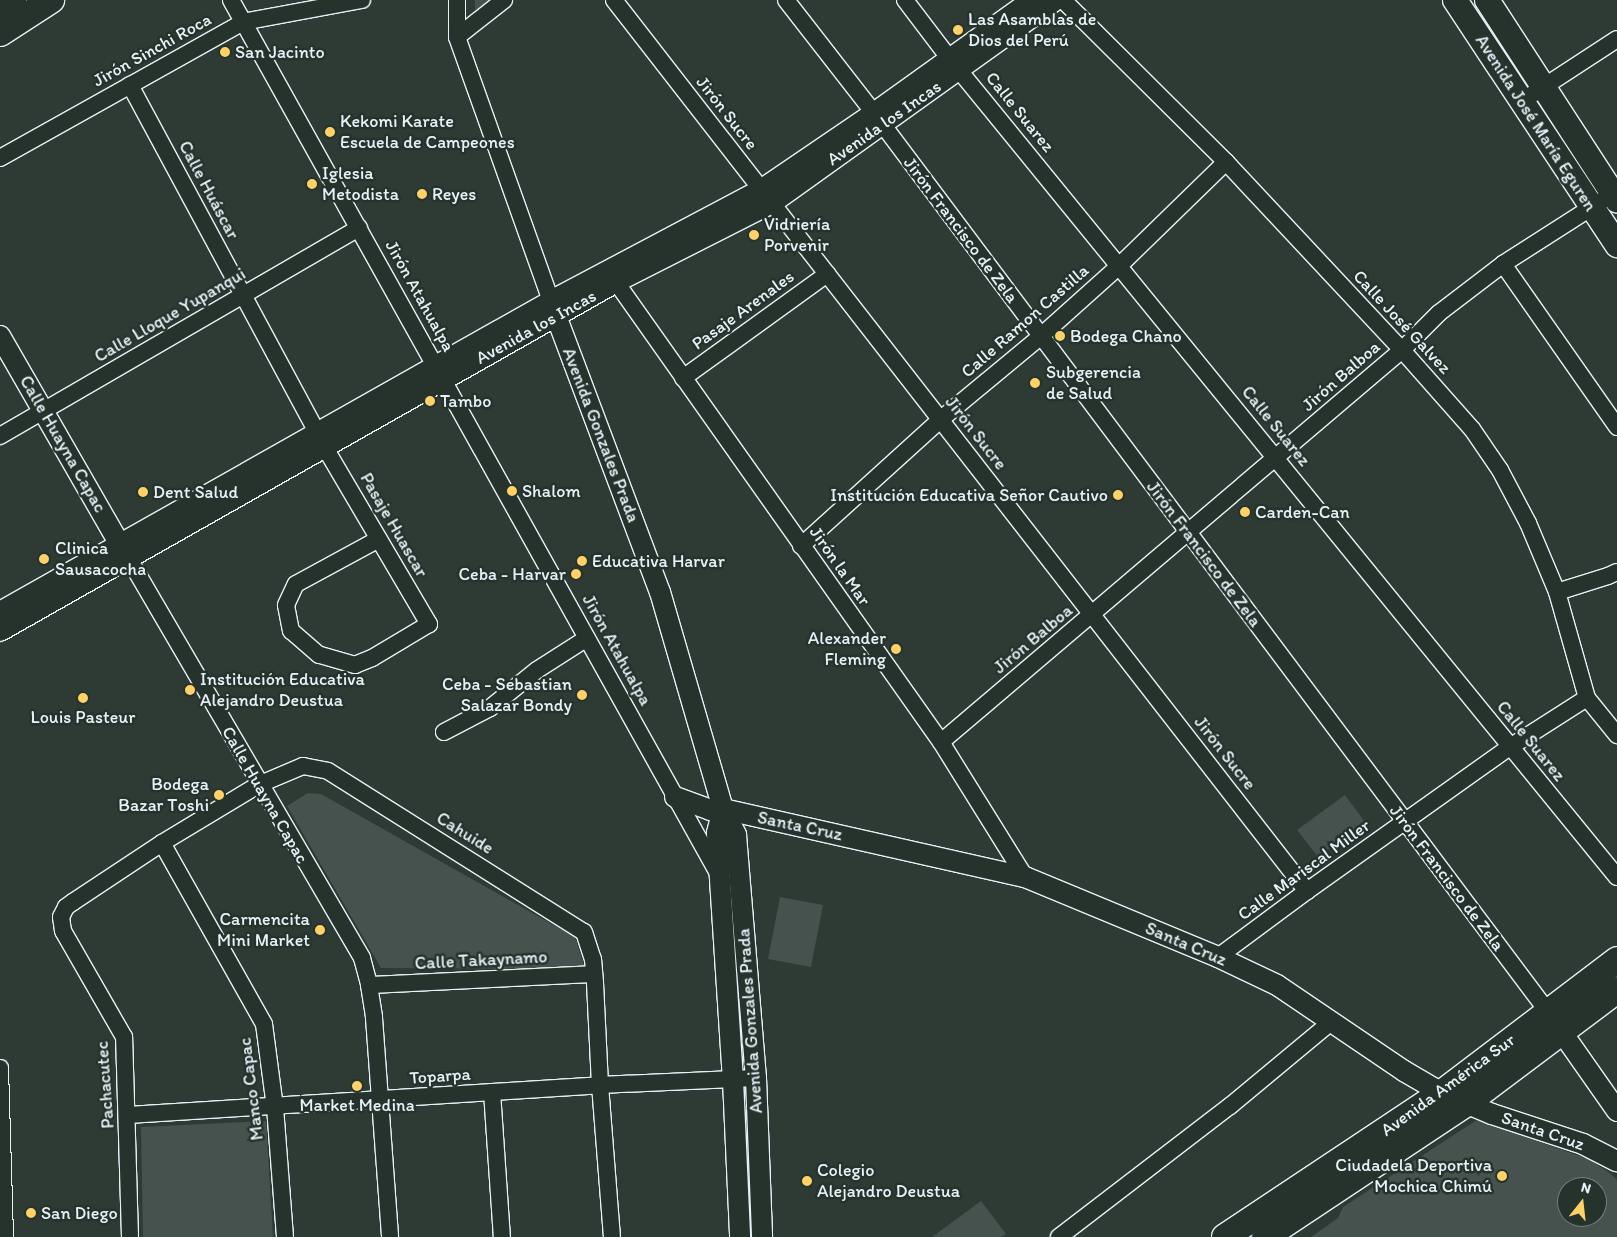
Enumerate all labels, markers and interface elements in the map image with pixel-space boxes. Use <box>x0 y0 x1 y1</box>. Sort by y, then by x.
street label: Jirón Sinchi Roca <box>89 9 215 91</box>
place label: Las Asamblas de Dios del Perú <box>968 9 1096 52</box>
marker: Las Asamblas de Dios del Perú <box>952 24 964 36</box>
street label: Avenida José María Eguren <box>1471 30 1601 216</box>
place label: San Jacinto <box>235 41 325 63</box>
marker: San Jacinto <box>219 46 231 58</box>
street label: Calle Suarez <box>981 68 1059 156</box>
street label: Jirón Sucre <box>692 72 762 154</box>
street label: Avenida los Incas <box>823 76 945 170</box>
place label: Kekomi Karate Escuela de Campeones <box>340 111 515 154</box>
marker: Kekomi Karate Escuela de Campeones <box>324 126 336 138</box>
street label: Calle Huáscar <box>174 137 244 243</box>
street label: Jirón Francisco de Zela <box>899 153 1023 307</box>
place label: Iglesia Metodista <box>322 163 399 205</box>
marker: Iglesia Metodista <box>306 178 318 190</box>
place label: Reyes <box>432 183 476 205</box>
marker: Reyes <box>416 188 428 200</box>
place label: Vidriería Porvenir <box>764 214 830 256</box>
marker: Vidriería Porvenir <box>748 229 760 241</box>
street label: Jirón Atahualpa <box>381 237 459 355</box>
street label: Calle Ramon Castilla <box>957 260 1093 382</box>
street label: Calle Lloque Yupanqui <box>91 263 249 367</box>
street label: Pasaje Arenales <box>688 266 798 354</box>
street label: Calle José Galvez <box>1348 266 1456 378</box>
street label: Avenida los Incas <box>472 285 600 369</box>
place label: Bodega Chano <box>1070 325 1181 347</box>
marker: Bodega Chano <box>1054 330 1066 342</box>
street label: Jirón Balboa <box>1297 336 1385 416</box>
street label: Avenida Gonzales Prada <box>558 345 644 525</box>
place label: Subgerencia de Salud <box>1046 362 1141 404</box>
street label: Calle Huayna Capac <box>15 372 111 516</box>
marker: Subgerencia de Salud <box>1028 376 1042 390</box>
street label: Calle Suarez <box>1237 382 1315 470</box>
place label: Tambo <box>440 390 491 412</box>
street label: Jirón Sucre <box>941 392 1011 474</box>
marker: Tambo <box>424 395 436 407</box>
street label: Pasaje Huascar <box>355 469 433 581</box>
street label: Jirón Francisco de Zela <box>1142 477 1266 631</box>
place label: Shalom <box>522 480 581 502</box>
place label: Dent Salud <box>153 481 238 503</box>
place label: Institución Educativa Señor Cautivo <box>830 484 1108 506</box>
marker: Shalom <box>506 485 518 497</box>
marker: Dent Salud <box>137 486 149 498</box>
marker: Institución Educativa Señor Cautivo <box>1112 489 1124 501</box>
place label: Carden-Can <box>1255 501 1350 523</box>
marker: Carden-Can <box>1239 506 1251 518</box>
street label: Jirón la Mar <box>805 522 875 610</box>
place label: Clinica Sausacocha <box>55 538 146 580</box>
place label: Educativa Harvar <box>592 550 725 572</box>
marker: Clinica Sausacocha <box>37 552 51 566</box>
marker: Educativa Harvar <box>576 555 588 567</box>
place label: Ceba - Harvar <box>459 563 566 585</box>
marker: Ceba - Harvar <box>570 568 582 580</box>
street label: Jirón Atahualpa <box>578 591 656 709</box>
street label: Jirón Balboa <box>989 599 1077 679</box>
place label: Alexander Fleming <box>808 628 886 670</box>
marker: Alexander Fleming <box>890 643 902 655</box>
place label: Institución Educativa Alejandro Deustua <box>200 669 365 712</box>
place label: Ceba - Sebastian Salazar Bondy <box>442 674 572 716</box>
marker: Institución Educativa Alejandro Deustua <box>184 684 196 696</box>
marker: Ceba - Sebastian Salazar Bondy <box>576 689 588 701</box>
marker: Louis Pasteur <box>77 692 89 704</box>
street label: Calle Suarez <box>1492 697 1570 785</box>
place label: Louis Pasteur <box>31 706 135 728</box>
street label: Jirón Sucre <box>1190 712 1260 794</box>
street label: Calle Huayna Capac <box>217 723 313 867</box>
place label: Bodega Bazar Toshi <box>121 774 209 816</box>
marker: Bodega Bazar Toshi <box>213 789 225 801</box>
street label: Jirón Francisco de Zela <box>1385 801 1509 955</box>
street label: Santa Cruz <box>756 806 844 846</box>
street label: Cahuide <box>432 807 498 859</box>
street label: Calle Mariscal Miller <box>1233 815 1375 925</box>
place label: Carmencita Mini Market <box>217 909 310 952</box>
street label: Santa Cruz <box>1142 917 1230 971</box>
marker: Carmencita Mini Market <box>314 924 326 936</box>
street label: Avenida Gonzales Prada <box>733 928 767 1114</box>
street label: Calle Takaynamo <box>415 946 547 974</box>
street label: Avenida América Sur <box>1377 1029 1519 1141</box>
street label: Manco Capac <box>234 1037 268 1141</box>
street label: Pachacutec <box>91 1041 119 1129</box>
street label: Toparpa <box>409 1063 471 1089</box>
marker: Market Medina <box>351 1080 363 1092</box>
place label: Market Medina <box>299 1094 415 1116</box>
street label: Santa Cruz <box>1499 1107 1587 1155</box>
place label: Ciudadela Deportiva Mochica Chimú <box>1336 1155 1492 1198</box>
place label: Colegio Alejandro Deustua <box>817 1160 960 1202</box>
marker: Ciudadela Deportiva Mochica Chimú <box>1496 1170 1508 1182</box>
marker: Colegio Alejandro Deustua <box>801 1175 813 1187</box>
north arrow <box>1557 1177 1607 1227</box>
text: N <box>1579 1179 1593 1198</box>
place label: San Diego <box>41 1202 118 1224</box>
marker: San Diego <box>25 1207 37 1219</box>

